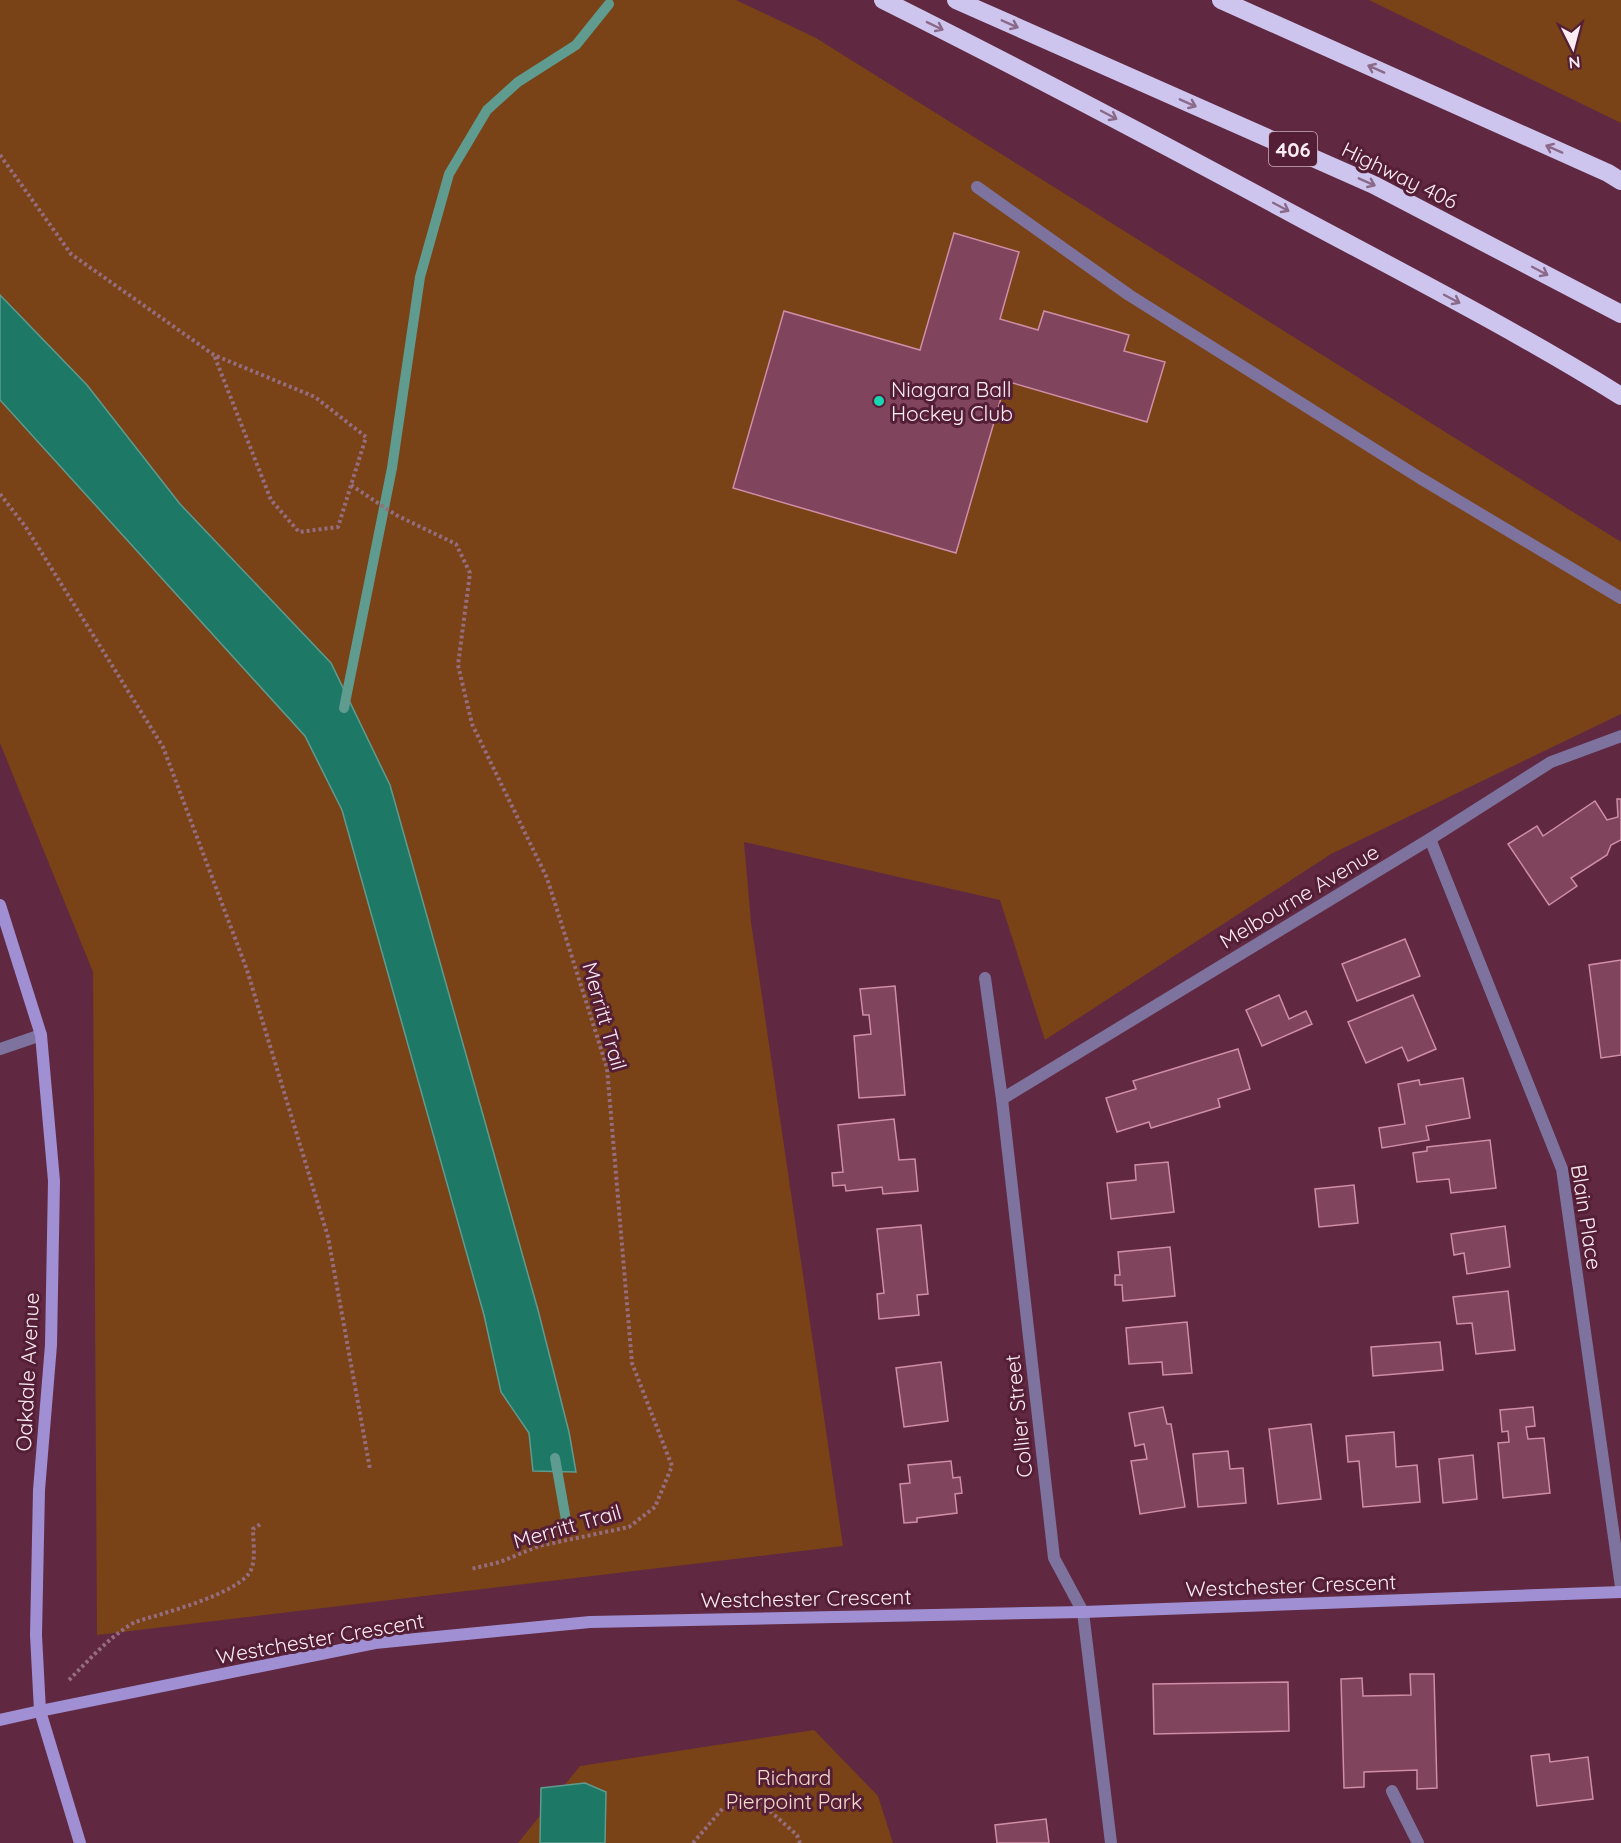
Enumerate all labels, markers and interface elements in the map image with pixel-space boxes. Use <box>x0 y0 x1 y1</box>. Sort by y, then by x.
one-way arrow <box>1000 18 1018 30</box>
north arrow <box>1543 18 1603 78</box>
one-way arrow <box>926 21 944 32</box>
text: N <box>1568 52 1581 73</box>
one-way arrow <box>1368 63 1386 75</box>
one-way arrow <box>1179 97 1197 109</box>
one-way arrow <box>1099 110 1117 121</box>
road number: 406 <box>1269 132 1317 166</box>
street label: Highway 406 <box>1338 136 1462 214</box>
one-way arrow <box>1546 143 1564 154</box>
one-way arrow <box>1357 176 1375 188</box>
one-way arrow <box>1271 202 1289 213</box>
one-way arrow <box>1530 266 1548 277</box>
one-way arrow <box>1443 294 1461 305</box>
place label: Niagara Ball Hockey Club <box>891 376 1013 426</box>
marker: Niagara Ball Hockey Club <box>872 394 886 408</box>
street label: Melbourne Avenue <box>1215 838 1383 954</box>
street label: Merritt Trail <box>577 959 633 1073</box>
street label: Blain Place <box>1566 1162 1608 1272</box>
street label: Oakdale Avenue <box>10 1292 44 1452</box>
street label: Collier Street <box>999 1353 1037 1479</box>
street label: Merritt Trail <box>510 1498 624 1554</box>
street label: Westchester Crescent <box>1185 1568 1397 1602</box>
street label: Westchester Crescent <box>700 1583 912 1613</box>
street label: Westchester Crescent <box>214 1607 426 1669</box>
park label: Richard Pierpoint Park <box>726 1764 862 1814</box>

